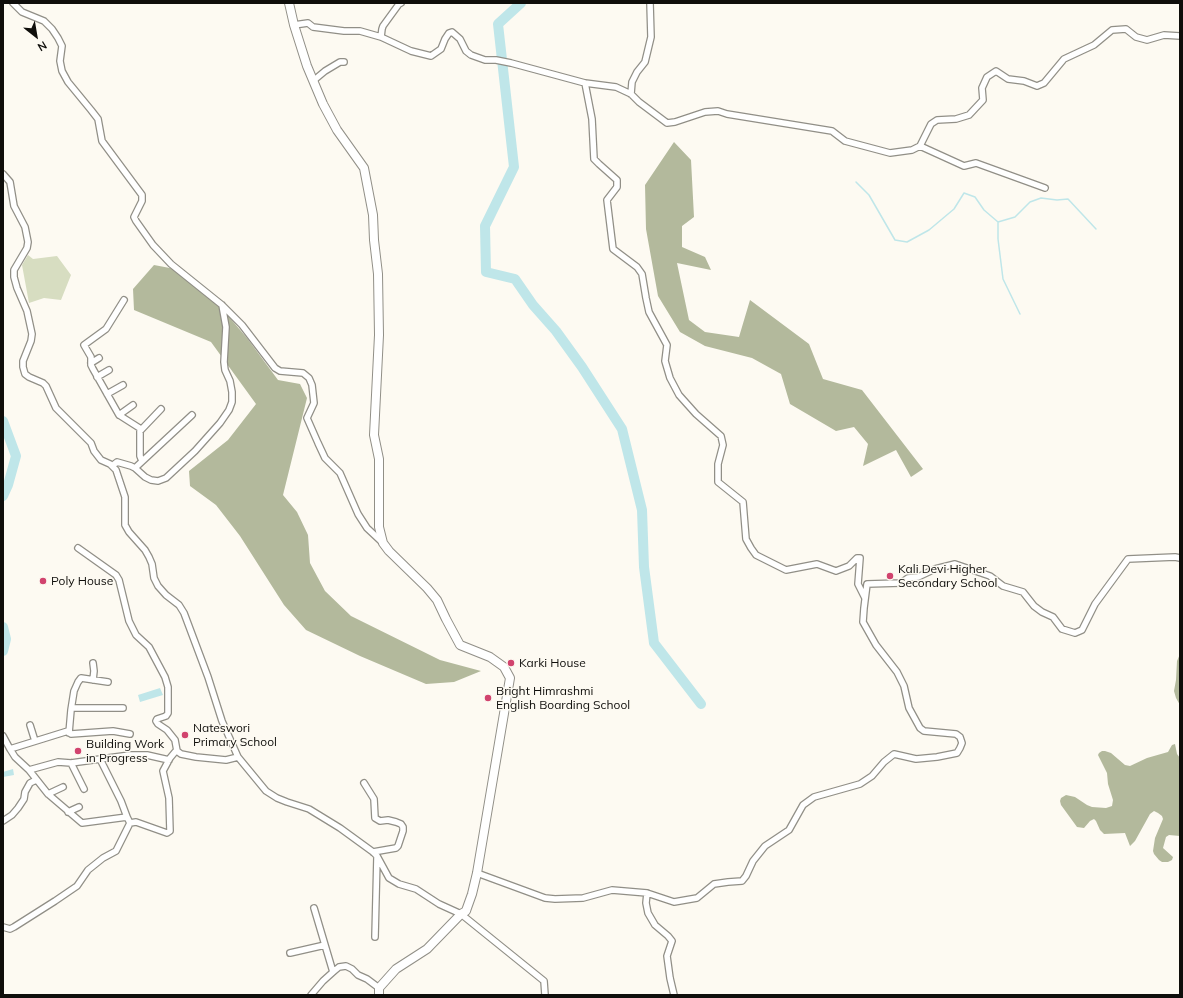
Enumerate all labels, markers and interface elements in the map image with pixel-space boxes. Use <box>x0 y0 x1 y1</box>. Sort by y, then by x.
north arrow <box>16 16 56 56</box>
text: N <box>35 38 49 54</box>
place label: Kali Devi Higher Secondary School <box>898 562 997 590</box>
marker: Kali Devi Higher Secondary School <box>885 571 895 581</box>
place label: Poly House <box>51 574 113 588</box>
marker: Poly House <box>38 576 48 586</box>
place label: Karki House <box>519 656 586 670</box>
marker: Karki House <box>506 658 516 668</box>
place label: Bright Himrashmi English Boarding School <box>496 684 630 712</box>
marker: Bright Himrashmi English Boarding School <box>483 693 493 703</box>
place label: Nateswori Primary School <box>193 721 277 749</box>
marker: Nateswori Primary School <box>180 730 190 740</box>
place label: Building Work in Progress <box>86 737 164 765</box>
marker: Building Work in Progress <box>73 746 83 756</box>

